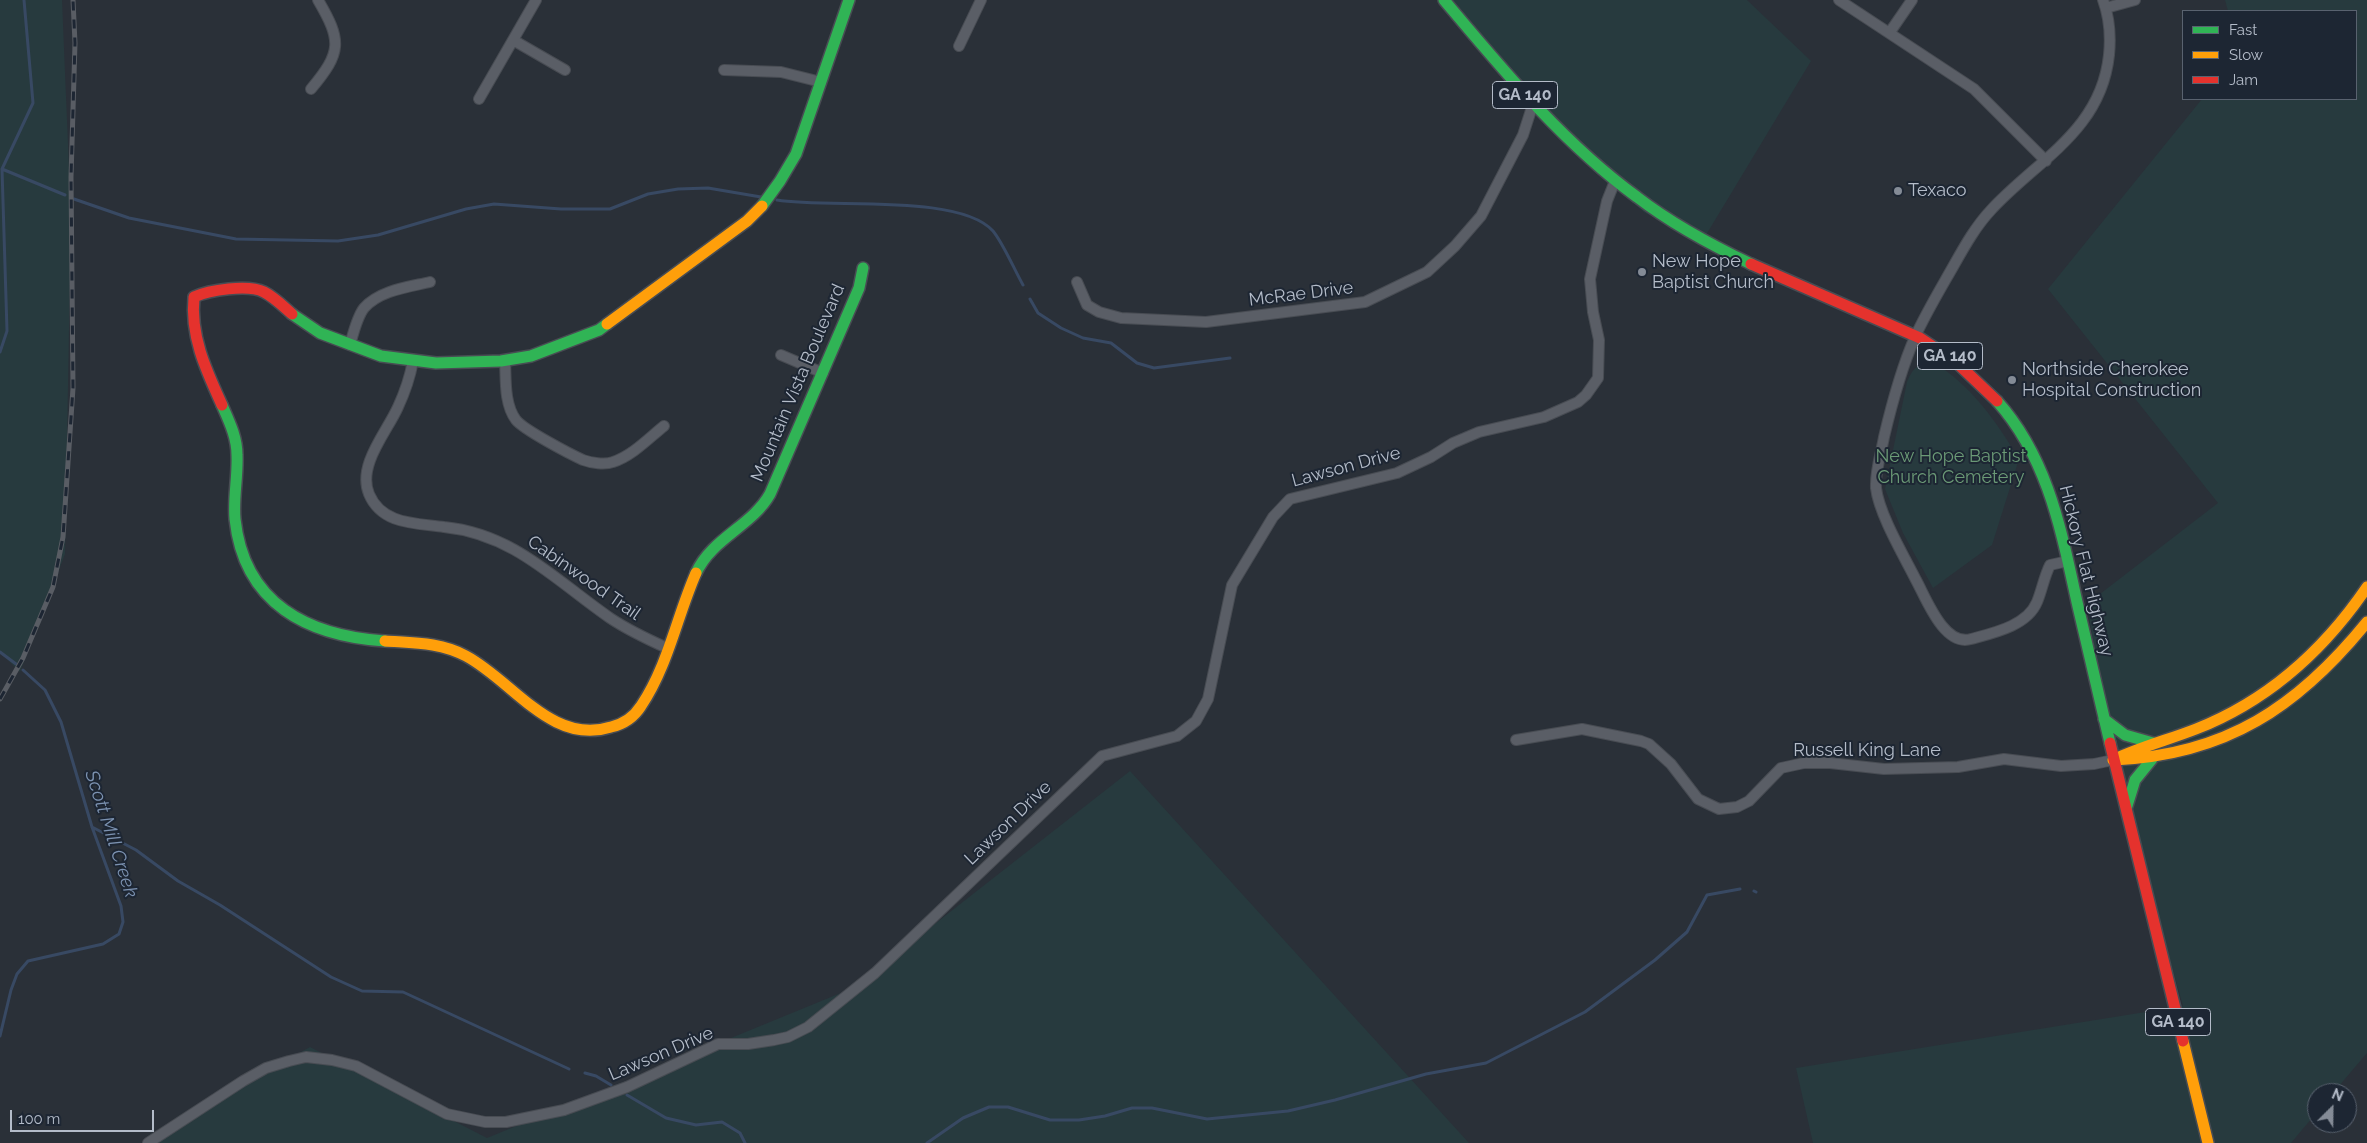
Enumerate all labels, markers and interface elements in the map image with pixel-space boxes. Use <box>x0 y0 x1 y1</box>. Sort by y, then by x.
legend <box>2182 10 2357 100</box>
text: Fast <box>2229 21 2257 39</box>
text: Slow <box>2229 46 2263 64</box>
text: Jam <box>2229 71 2258 89</box>
road number: GA 140 <box>1492 82 1558 108</box>
place label: Texaco <box>1908 180 1966 202</box>
marker: Texaco <box>1892 185 1904 197</box>
place label: New Hope Baptist Church <box>1652 251 1774 294</box>
marker: New Hope Baptist Church <box>1636 266 1648 278</box>
street label: McRae Drive <box>1248 277 1354 311</box>
street label: Mountain Vista Boulevard <box>747 281 849 485</box>
road number: GA 140 <box>1918 342 1982 370</box>
place label: Northside Cherokee Hospital Construction <box>2022 359 2201 402</box>
marker: Northside Cherokee Hospital Construction <box>2006 374 2018 386</box>
street label: Lawson Drive <box>1289 442 1403 492</box>
park label: New Hope Baptist Church Cemetery <box>1876 446 2026 488</box>
street label: Hickory Flat Highway <box>2054 483 2118 659</box>
street label: Cabinwood Trail <box>523 531 645 625</box>
street label: Russell King Lane <box>1793 740 1941 762</box>
water label: Scott Mill Creek <box>80 767 142 901</box>
street label: Lawson Drive <box>960 776 1056 870</box>
road number: GA 140 <box>2146 1009 2210 1036</box>
street label: Lawson Drive <box>605 1022 717 1086</box>
north arrow <box>2307 1083 2357 1133</box>
text: N <box>2329 1086 2346 1105</box>
scale bar <box>12 1100 156 1132</box>
text: 100 m <box>18 1110 60 1128</box>

